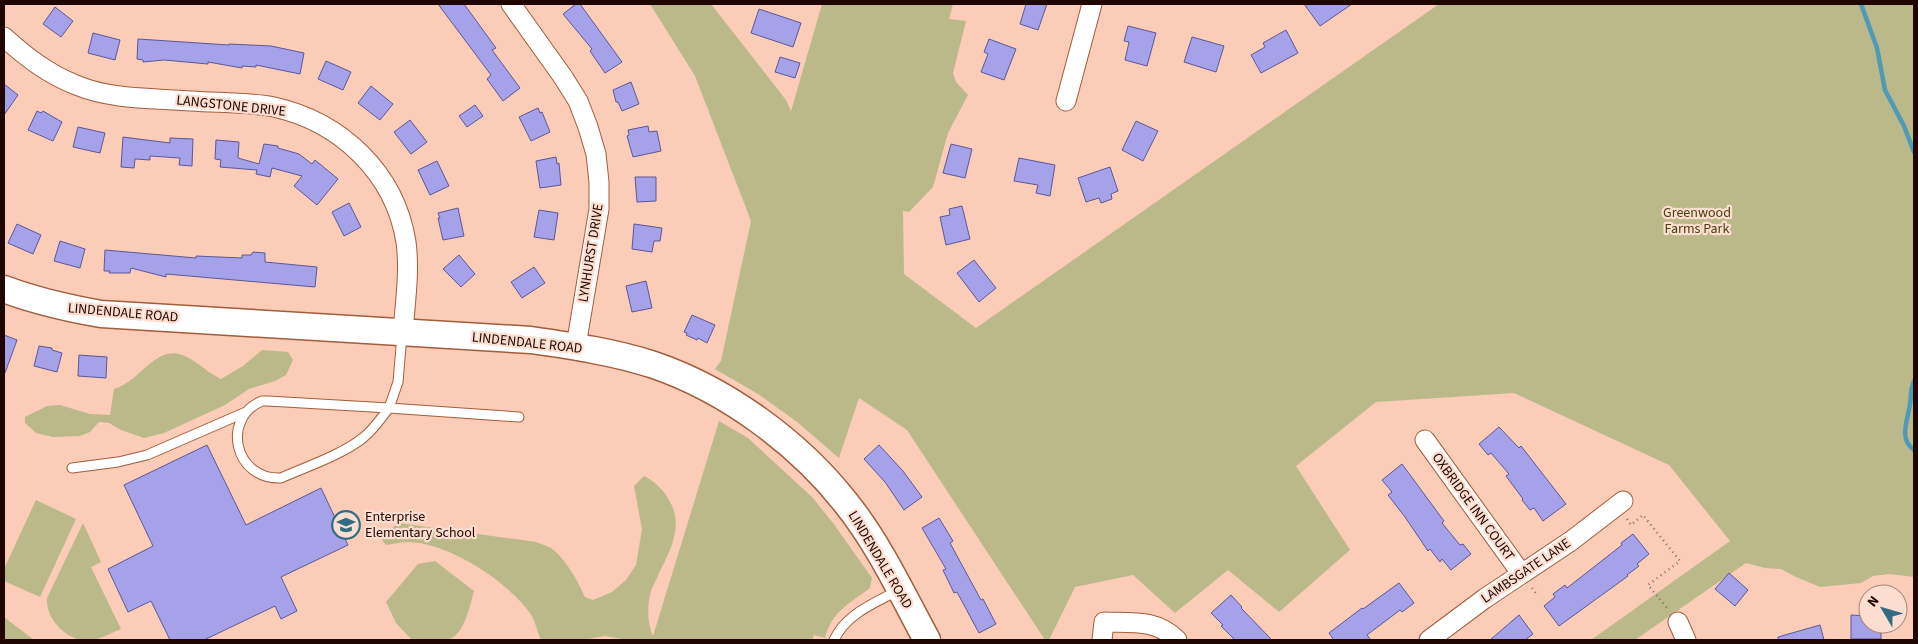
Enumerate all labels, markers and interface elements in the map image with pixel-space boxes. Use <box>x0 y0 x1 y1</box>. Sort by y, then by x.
street label: LANGSTONE DRIVE <box>175 90 287 122</box>
street label: LYNHURST DRIVE <box>573 202 609 304</box>
park label: Greenwood Farms Park <box>1663 203 1731 239</box>
street label: LINDENDALE ROAD <box>67 298 179 328</box>
street label: LINDENDALE ROAD <box>471 327 583 359</box>
street label: OXBRIDGE INN COURT <box>1427 449 1519 566</box>
place label: Enterprise Elementary School <box>365 507 476 543</box>
street label: LINDENDALE ROAD <box>843 507 917 613</box>
school or university icon: Enterprise Elementary School <box>331 510 361 540</box>
street label: LAMBSGATE LANE <box>1477 534 1575 608</box>
north arrow <box>1858 584 1908 634</box>
text: N <box>1863 592 1884 611</box>

